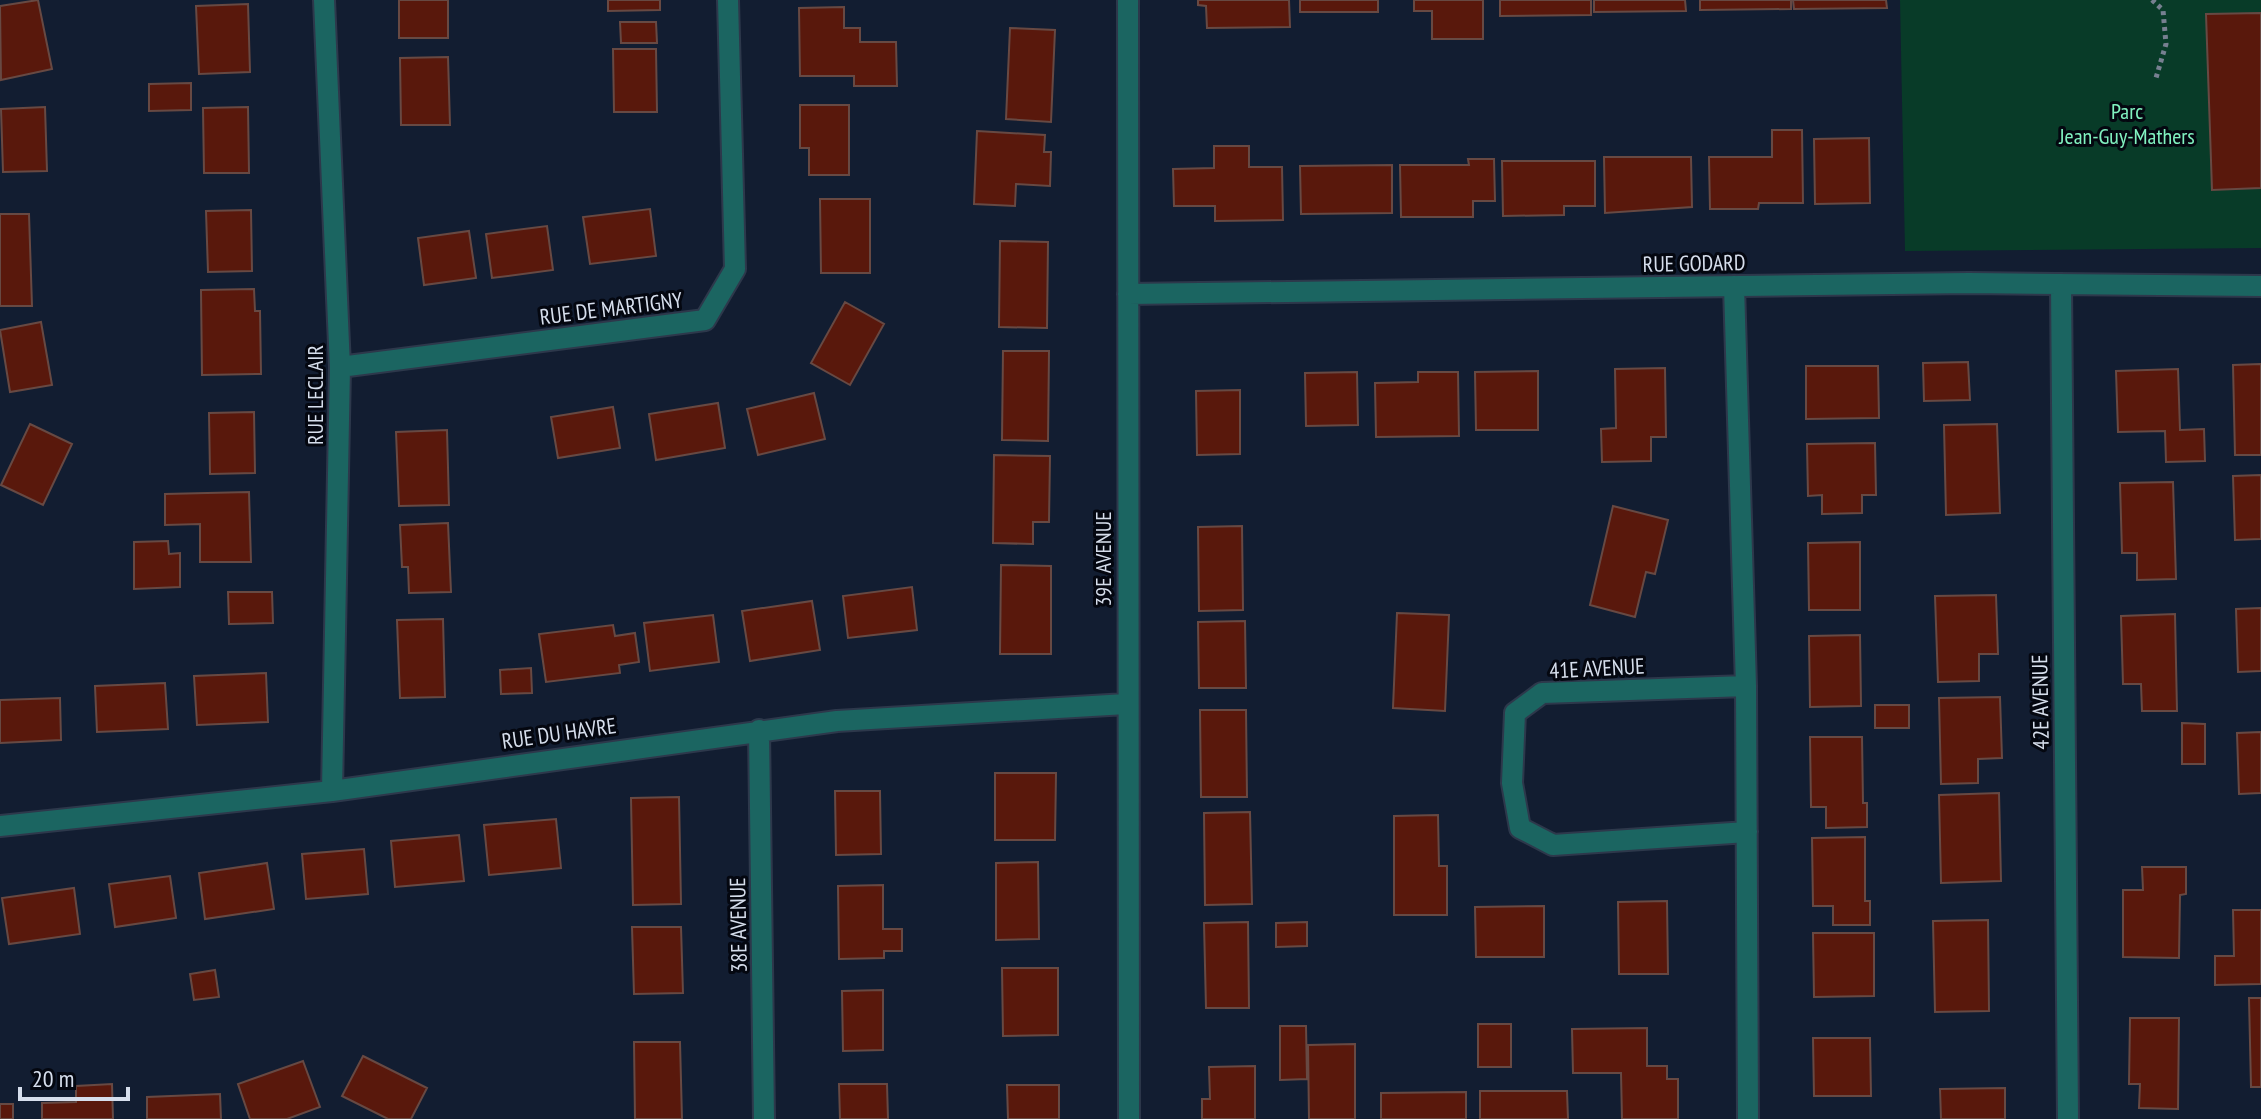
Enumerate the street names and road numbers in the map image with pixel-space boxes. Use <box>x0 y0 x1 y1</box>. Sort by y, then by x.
street label: RUE GODARD <box>1642 248 1746 278</box>
street label: RUE DE MARTIGNY <box>538 285 684 331</box>
street label: RUE LECLAIR <box>301 345 329 445</box>
street label: 39E AVENUE <box>1089 511 1117 607</box>
street label: 41E AVENUE <box>1549 652 1645 684</box>
street label: 42E AVENUE <box>2025 654 2055 750</box>
street label: RUE DU HAVRE <box>500 711 618 755</box>
street label: 38E AVENUE <box>723 877 753 973</box>

